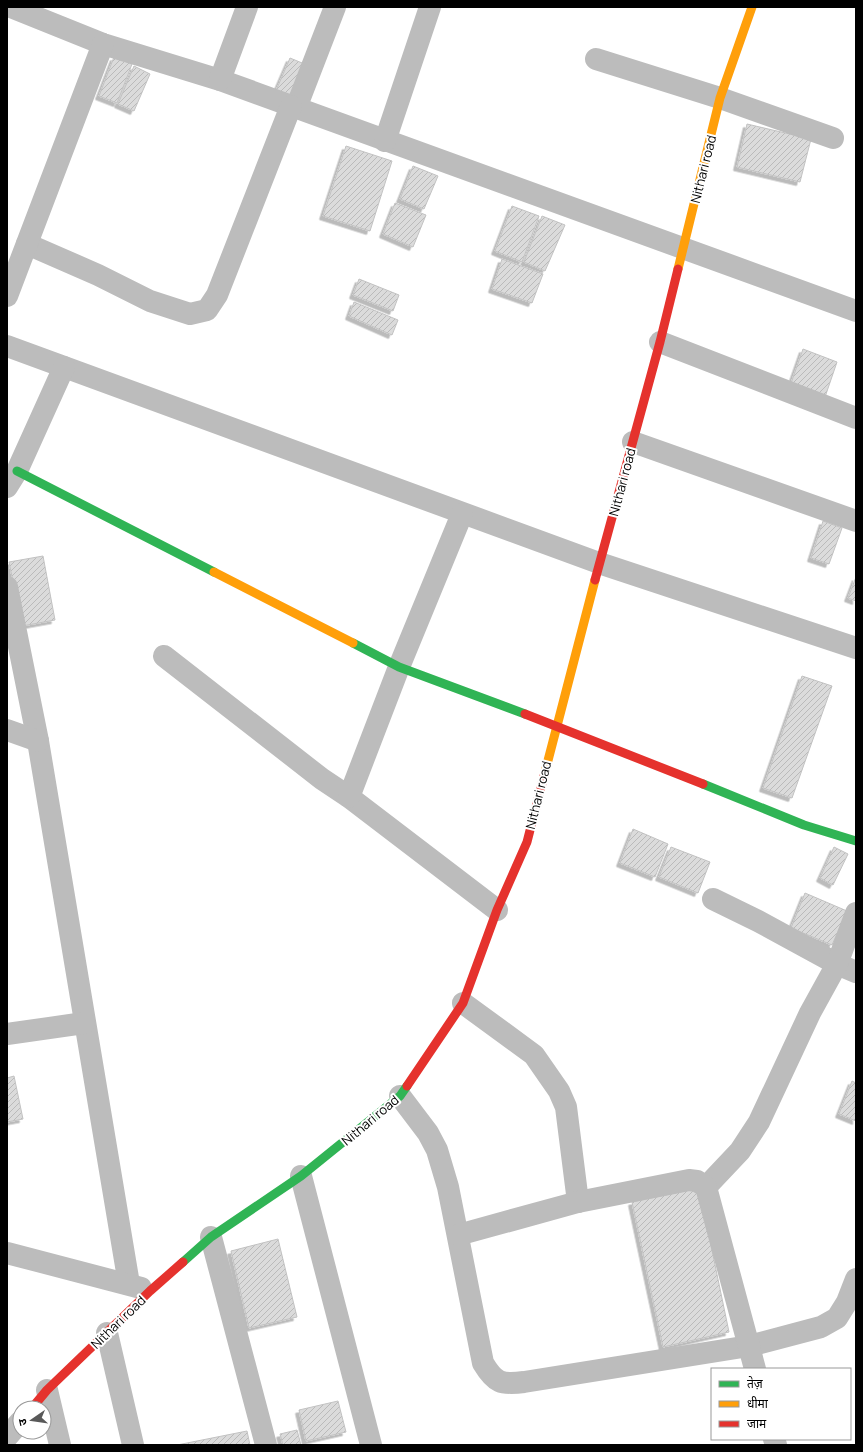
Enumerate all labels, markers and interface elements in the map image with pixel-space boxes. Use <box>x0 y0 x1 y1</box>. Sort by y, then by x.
street label: Nithari road <box>686 133 720 205</box>
street label: Nithari road <box>604 446 640 518</box>
street label: Nithari road <box>521 759 555 831</box>
street label: Nithari road <box>338 1091 402 1149</box>
street label: Nithari road <box>87 1291 149 1353</box>
legend <box>711 1368 851 1440</box>
text: तेज़ <box>747 1375 764 1392</box>
text: धीमा <box>747 1395 769 1412</box>
north arrow <box>12 1400 52 1440</box>
text: जाम <box>747 1415 767 1432</box>
text: उ <box>14 1417 30 1427</box>

